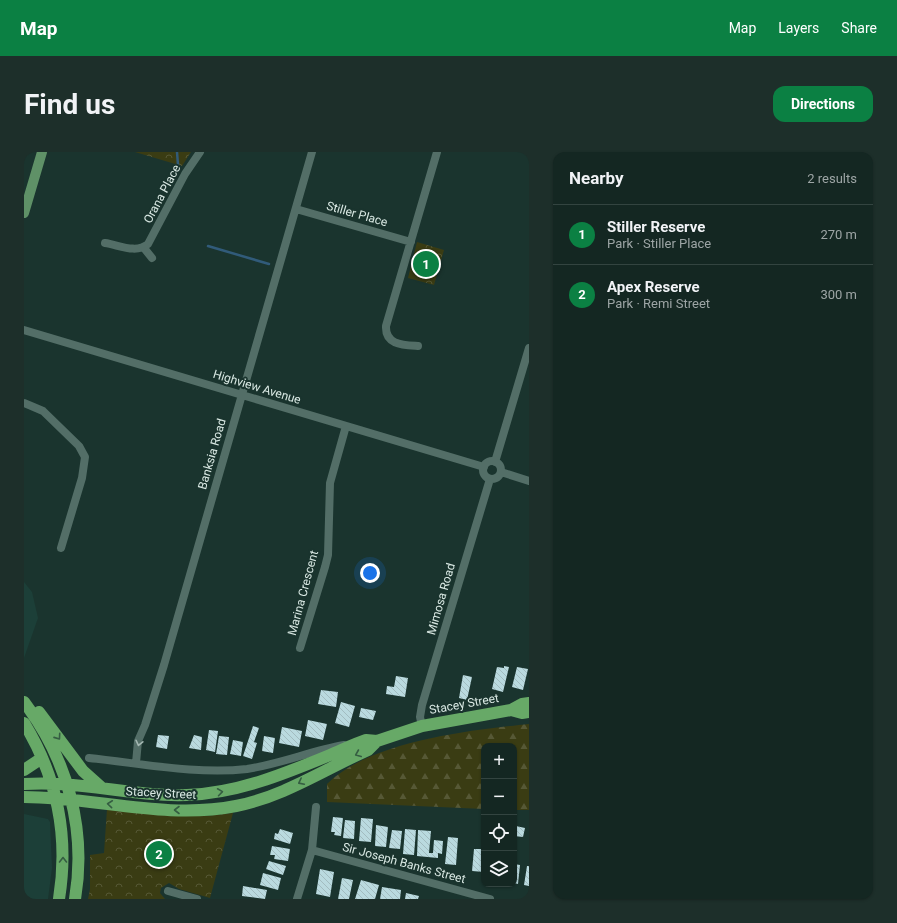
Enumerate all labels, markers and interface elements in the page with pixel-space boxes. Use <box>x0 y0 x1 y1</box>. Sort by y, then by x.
text: Map <box>20 17 58 40</box>
text: Map <box>729 20 756 36</box>
text: Layers <box>778 20 819 36</box>
text: Share <box>841 20 877 36</box>
button: Directions <box>773 86 873 122</box>
text: Find us <box>24 88 115 121</box>
street label: Orana Place <box>141 162 183 226</box>
text: Nearby <box>569 168 624 188</box>
text: 2 results <box>807 171 857 186</box>
street label: Stiller Place <box>325 199 389 229</box>
text: Stiller Reserve <box>607 218 705 236</box>
text: 1 <box>578 227 586 242</box>
text: 270 m <box>820 227 857 242</box>
text: Park · Stiller Place <box>607 236 711 251</box>
pin: 1 <box>413 249 439 279</box>
text: Apex Reserve <box>607 278 699 296</box>
text: 2 <box>578 287 586 302</box>
text: 300 m <box>820 287 857 302</box>
text: Park · Remi Street <box>607 296 710 311</box>
street label: Highview Avenue <box>211 367 303 407</box>
street label: Banksia Road <box>195 417 229 491</box>
street label: Marina Crescent <box>285 549 321 637</box>
street label: Mimosa Road <box>424 562 458 636</box>
your location <box>360 563 380 583</box>
street label: Stacey Street <box>428 691 500 717</box>
one-way arrow <box>53 733 60 740</box>
one-way arrow <box>135 740 143 747</box>
map controls <box>481 743 517 887</box>
button: + <box>481 743 517 779</box>
one-way arrow <box>355 749 362 757</box>
one-way arrow <box>298 777 306 784</box>
button: − <box>481 779 517 815</box>
street label: Stacey Street <box>125 784 197 802</box>
one-way arrow <box>217 788 223 797</box>
one-way arrow <box>107 800 113 809</box>
one-way arrow <box>174 806 180 815</box>
button: locate <box>481 815 517 851</box>
pin: 2 <box>146 839 172 869</box>
street label: Sir Joseph Banks Street <box>341 840 467 886</box>
button: layers <box>481 851 517 887</box>
one-way arrow <box>59 857 67 863</box>

